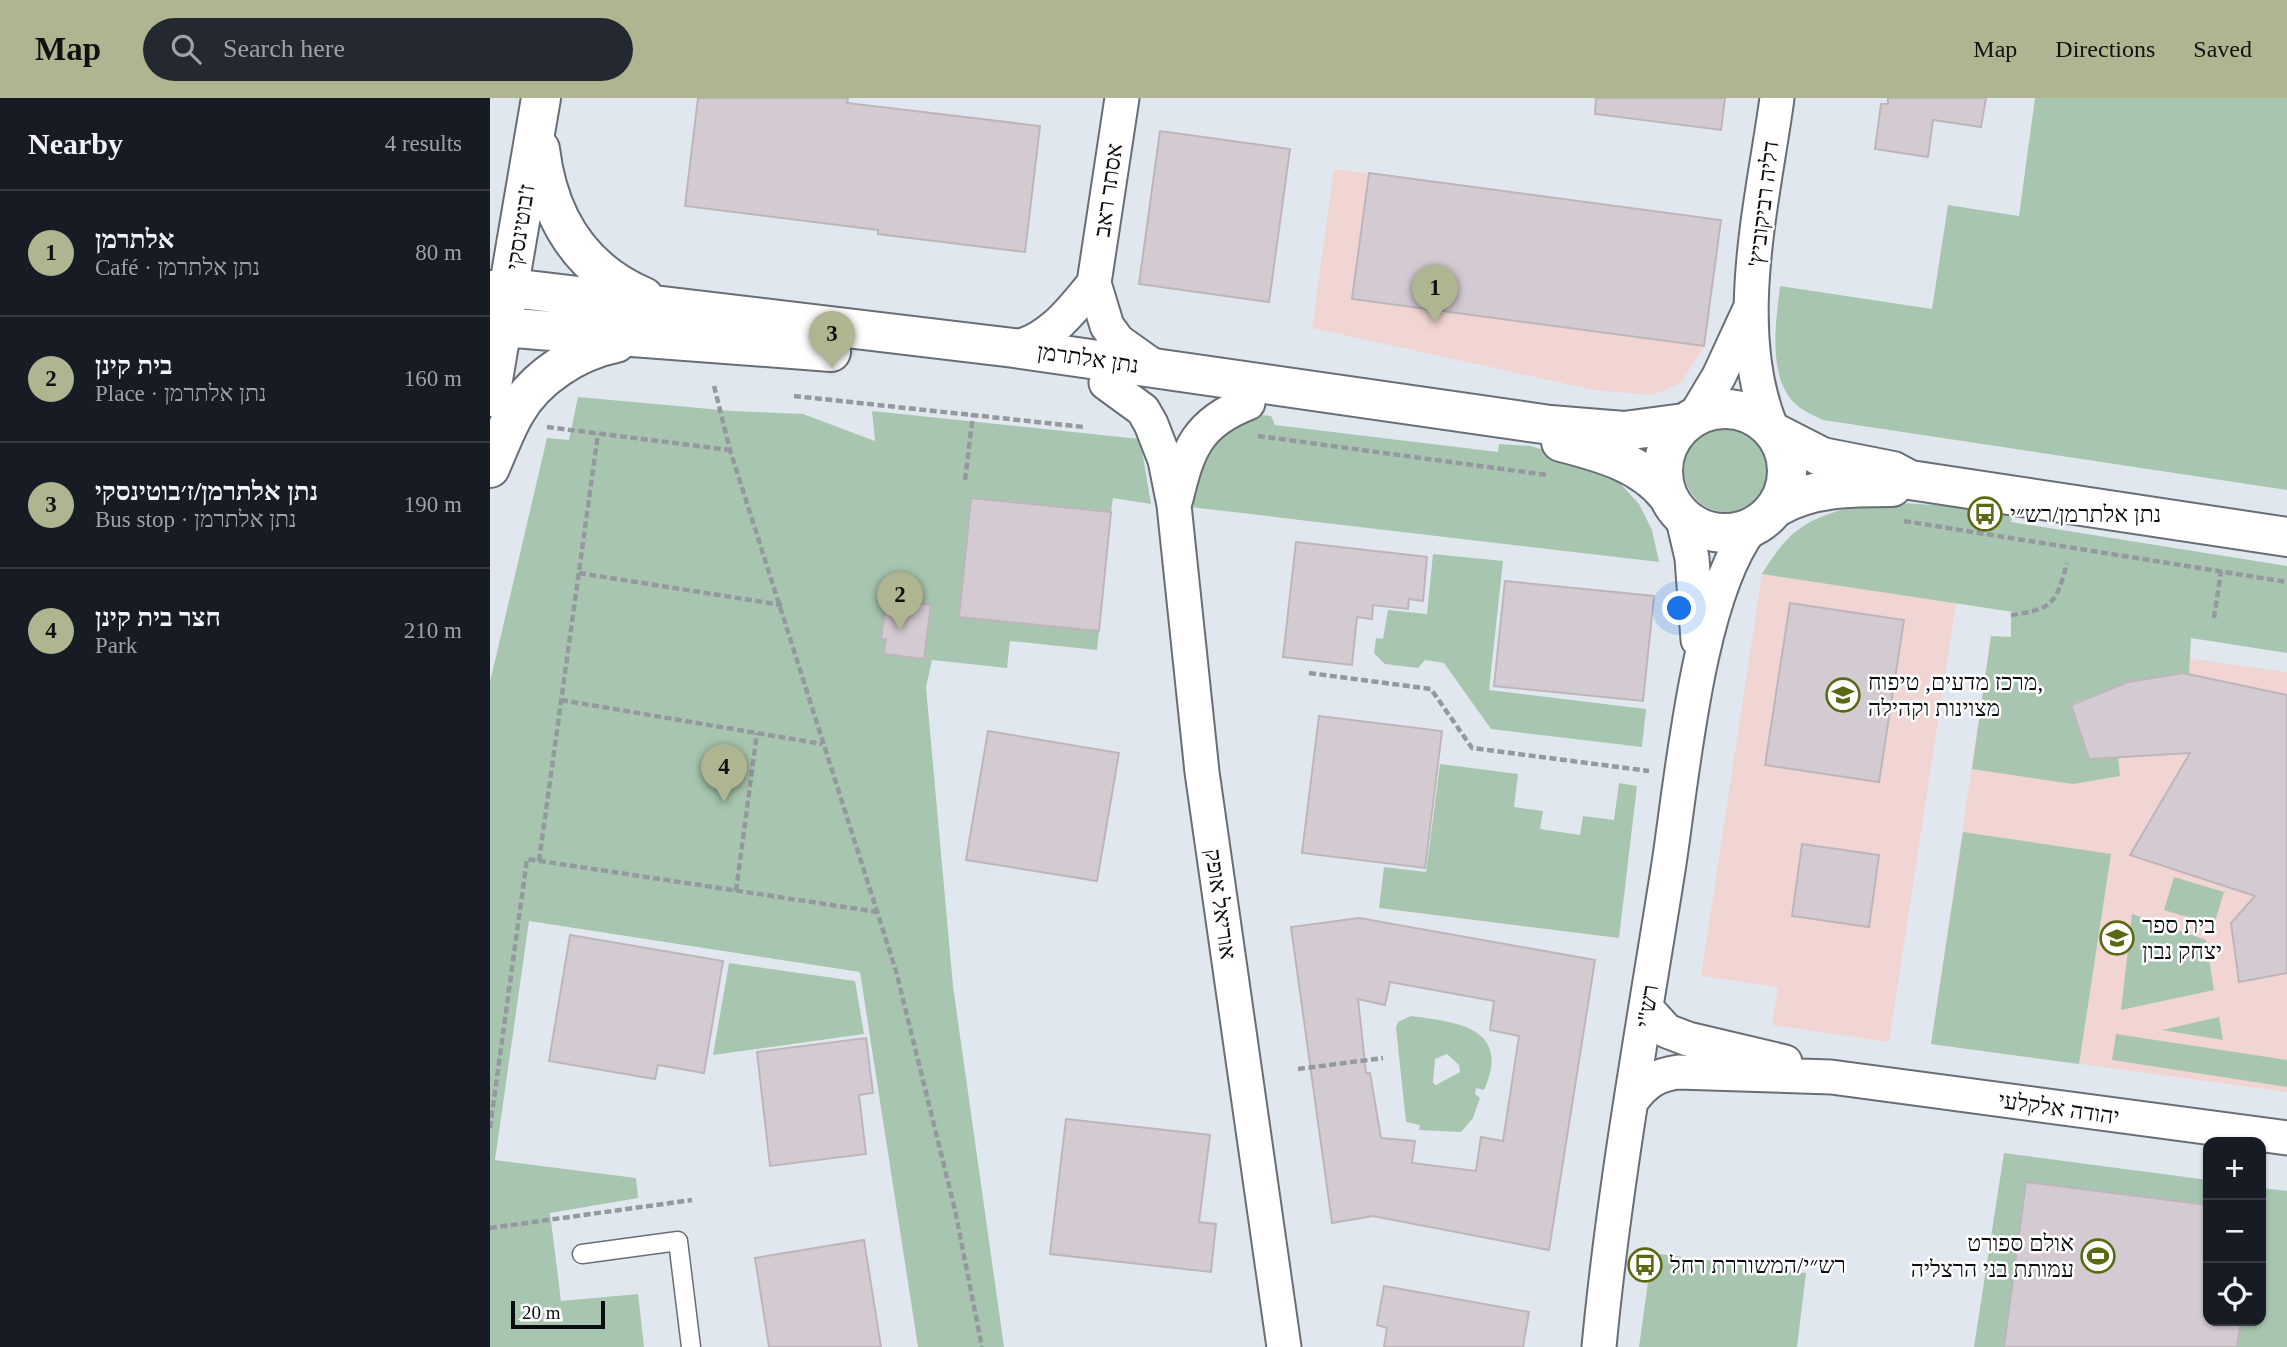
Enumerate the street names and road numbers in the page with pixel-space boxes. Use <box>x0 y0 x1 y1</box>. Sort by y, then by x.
street label: 'דליה רביקוביץ <box>1743 140 1784 268</box>
street label: אסתר ראב <box>1090 142 1127 238</box>
street label: ז'בוטינסקי <box>501 182 540 272</box>
street label: נתן אלתרמן <box>1035 339 1140 378</box>
street label: אוריאל אופק <box>1200 847 1241 961</box>
street label: רש"י <box>1632 983 1663 1029</box>
street label: יהודה אלקלעי <box>1997 1088 2121 1129</box>

